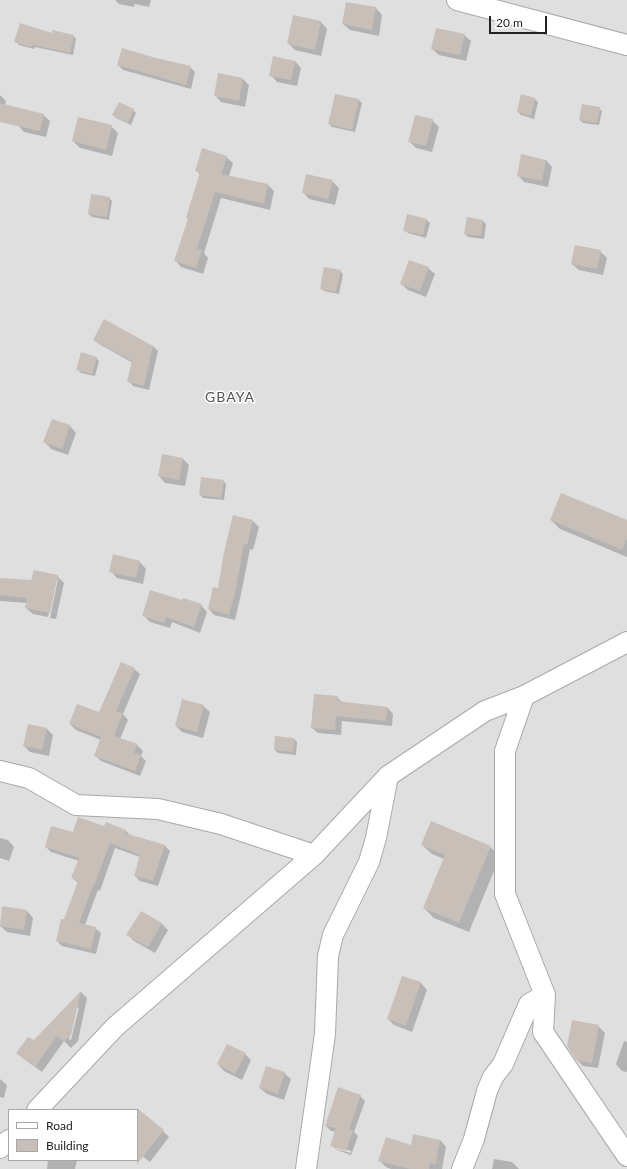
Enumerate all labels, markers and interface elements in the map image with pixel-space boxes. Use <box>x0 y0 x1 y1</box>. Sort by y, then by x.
scale bar <box>491 8 549 34</box>
text: 20 m <box>496 15 523 30</box>
district label: GBAYA <box>205 389 255 405</box>
legend <box>8 1109 138 1161</box>
text: Road <box>46 1118 73 1133</box>
text: Building <box>46 1138 89 1153</box>

